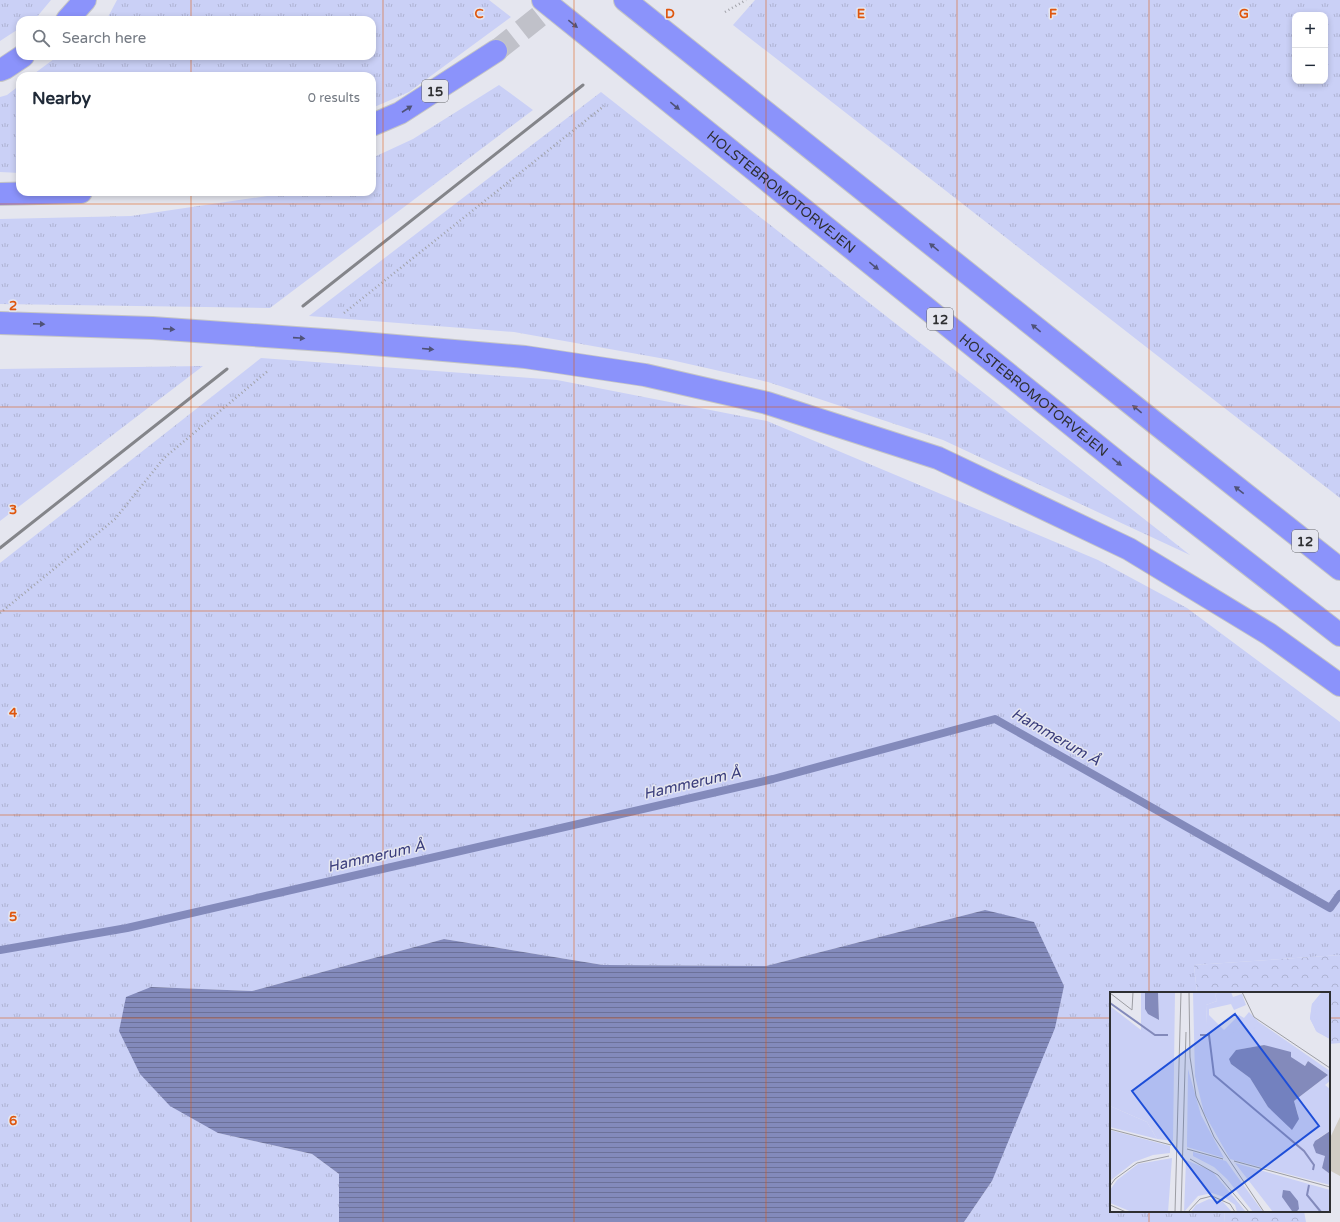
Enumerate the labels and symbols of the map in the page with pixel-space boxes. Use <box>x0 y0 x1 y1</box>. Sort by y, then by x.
text: C <box>474 6 484 22</box>
text: D <box>665 6 675 22</box>
text: E <box>857 6 865 22</box>
text: F <box>1049 6 1057 22</box>
text: G <box>1239 6 1249 22</box>
one-way arrow <box>568 20 579 29</box>
road number: 15 <box>422 80 448 102</box>
one-way arrow <box>669 102 680 110</box>
one-way arrow <box>402 105 413 113</box>
street label: HOLSTEBROMOTORVEJEN <box>703 127 859 257</box>
one-way arrow <box>928 242 939 251</box>
one-way arrow <box>869 262 880 271</box>
text: 2 <box>9 298 17 314</box>
road number: 12 <box>927 308 953 330</box>
one-way arrow <box>33 321 46 327</box>
one-way arrow <box>1030 323 1041 332</box>
one-way arrow <box>163 326 175 333</box>
street label: HOLSTEBROMOTORVEJEN <box>956 330 1111 460</box>
one-way arrow <box>293 335 306 341</box>
one-way arrow <box>422 345 434 352</box>
one-way arrow <box>1132 404 1143 413</box>
one-way arrow <box>1112 458 1123 466</box>
one-way arrow <box>1233 485 1244 494</box>
text: 3 <box>9 502 17 518</box>
road number: 12 <box>1292 530 1318 552</box>
water label: Hammerum Å <box>1008 704 1104 770</box>
text: 4 <box>9 705 18 721</box>
water label: Hammerum Å <box>641 763 743 803</box>
water label: Hammerum Å <box>325 836 427 876</box>
text: 5 <box>9 909 17 925</box>
inset map <box>1110 992 1330 1212</box>
text: 6 <box>9 1113 17 1129</box>

